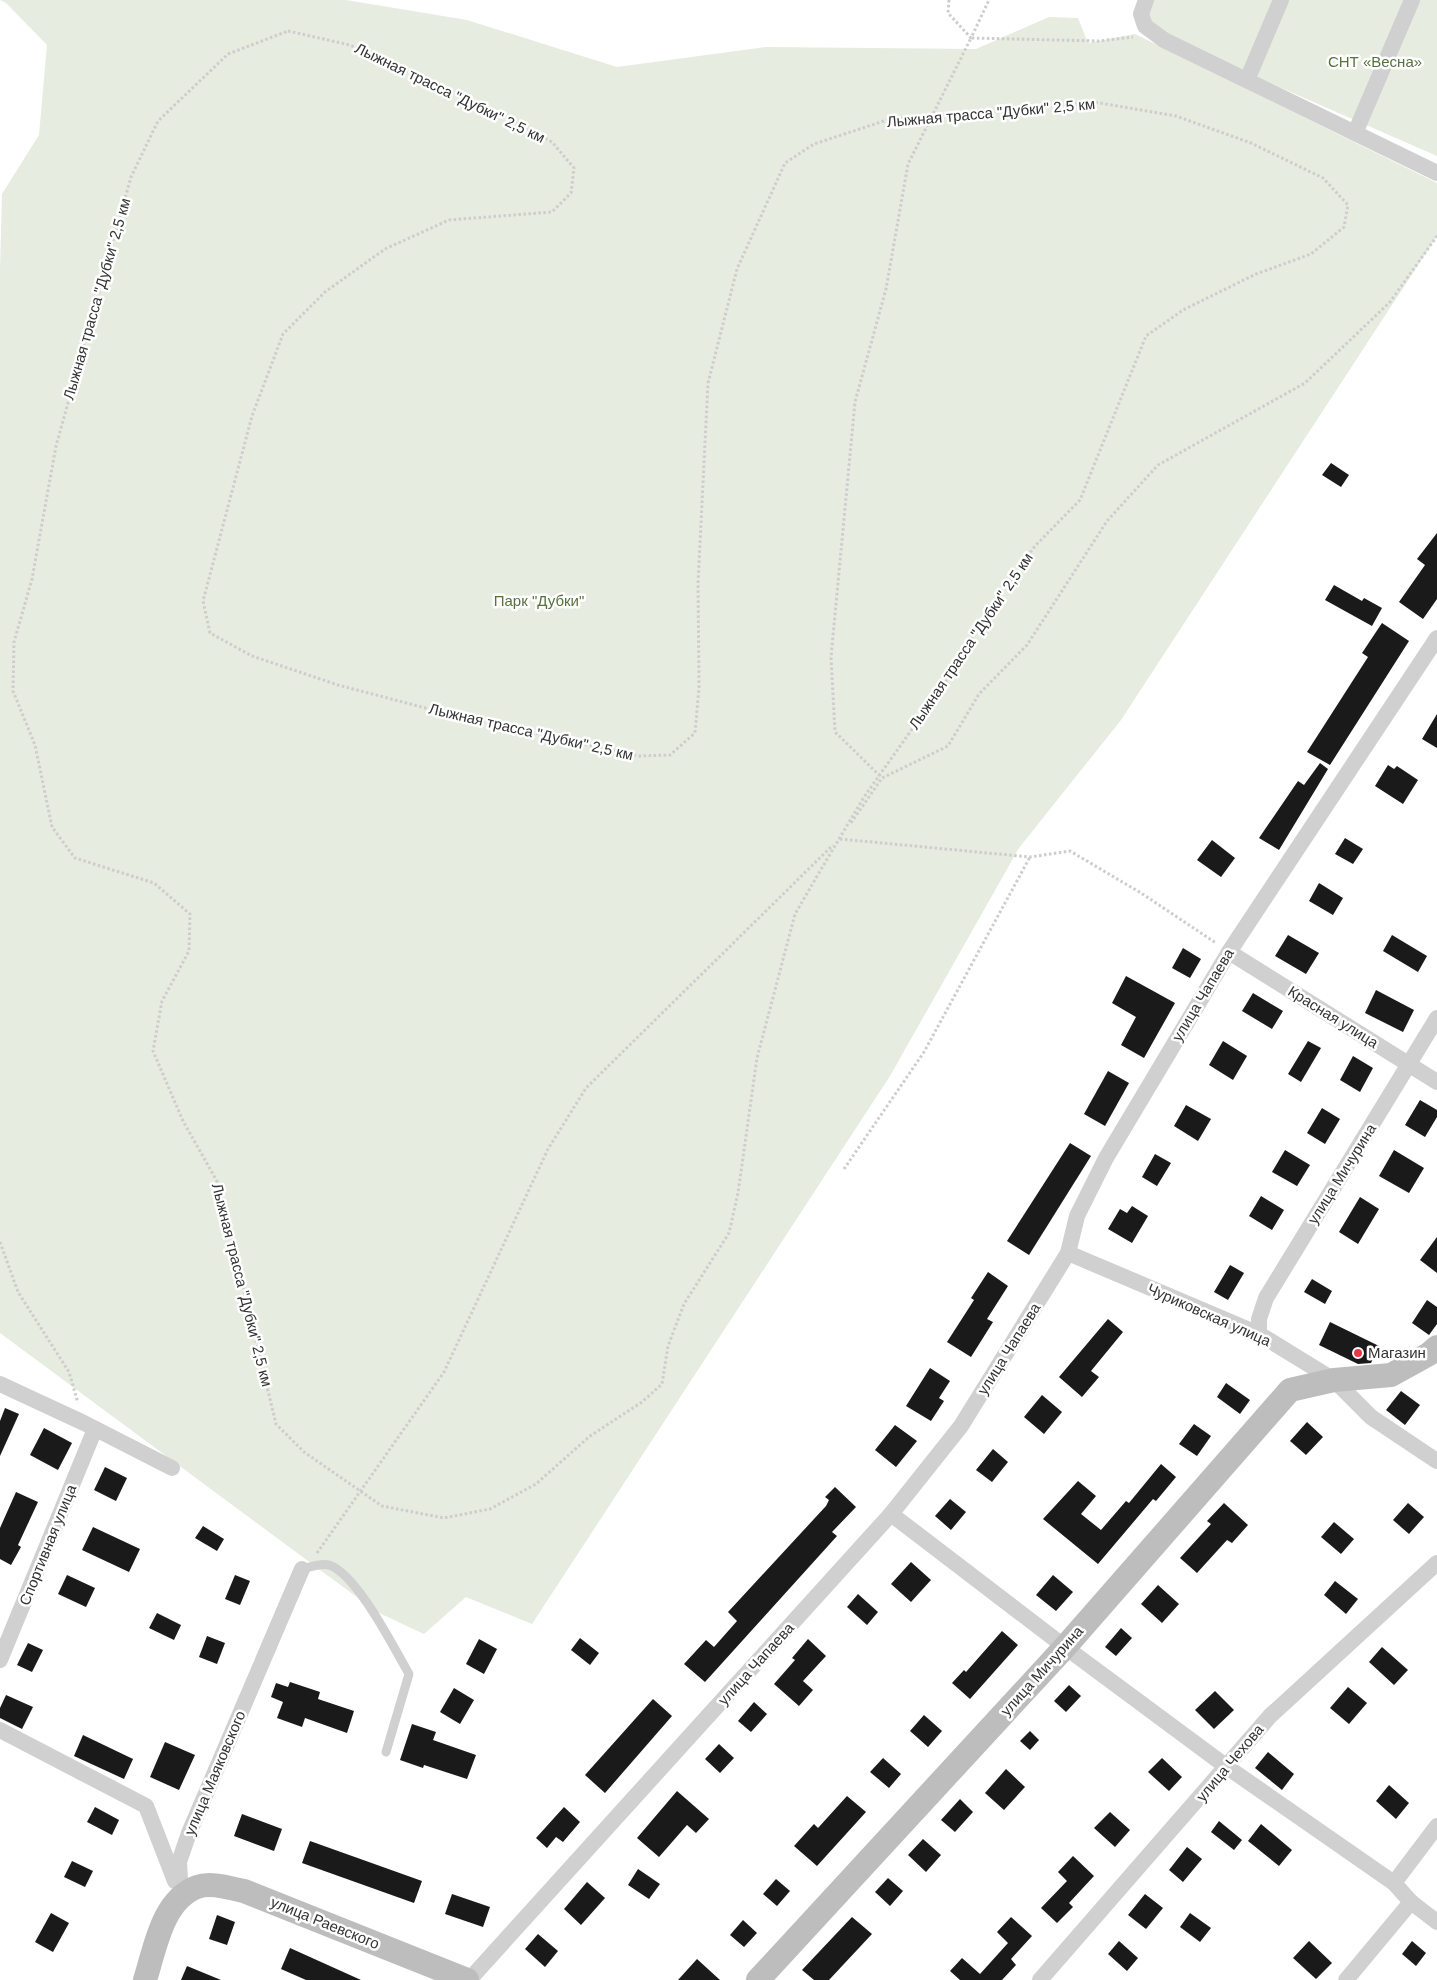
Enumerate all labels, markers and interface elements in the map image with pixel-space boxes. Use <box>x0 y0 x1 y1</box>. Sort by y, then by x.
street label: Лыжная трасса "Дубки" 2,5 км <box>353 39 548 146</box>
park label: СНТ «Весна» <box>1328 53 1422 70</box>
street label: Лыжная трасса "Дубки" 2,5 км <box>886 95 1096 130</box>
street label: Лыжная трасса "Дубки" 2,5 км <box>60 196 134 402</box>
street label: Лыжная трасса "Дубки" 2,5 км <box>905 549 1036 732</box>
park label: Парк "Дубки" <box>494 592 584 609</box>
street label: Лыжная трасса "Дубки" 2,5 км <box>427 700 635 763</box>
street label: улица Чапаева <box>1168 945 1237 1044</box>
street label: Красная улица <box>1285 982 1382 1051</box>
street label: улица Мичурина <box>1304 1120 1380 1227</box>
street label: Лыжная трасса "Дубки" 2,5 км <box>209 1181 276 1388</box>
street label: Чуриковская улица <box>1145 1280 1274 1350</box>
street label: улица Чапаева <box>974 1299 1044 1398</box>
place label: Магазин <box>1368 1344 1426 1361</box>
marker: Магазин <box>1352 1347 1364 1359</box>
street label: Спортивная улица <box>16 1481 80 1608</box>
street label: улица Чапаева <box>714 1619 797 1708</box>
street label: улица Мичурина <box>997 1622 1087 1719</box>
street label: улица Маяковского <box>181 1708 248 1838</box>
street label: улица Чехова <box>1192 1720 1267 1805</box>
street label: улица Раевского <box>268 1893 382 1952</box>

